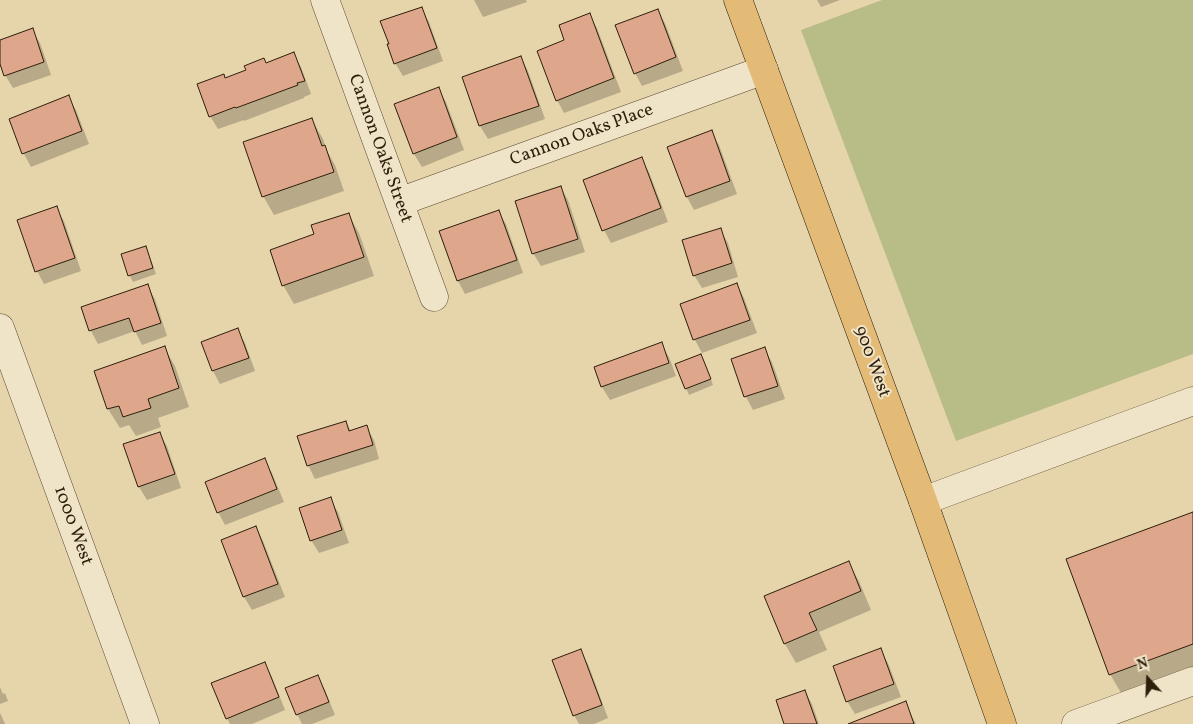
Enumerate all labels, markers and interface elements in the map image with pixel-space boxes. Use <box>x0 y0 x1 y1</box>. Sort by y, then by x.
street label: Cannon Oaks Street <box>342 72 416 226</box>
street label: Cannon Oaks Place <box>507 100 657 172</box>
street label: 900 West <box>848 323 894 401</box>
street label: 1000 West <box>48 483 96 569</box>
north arrow <box>1123 654 1173 704</box>
text: N <box>1135 654 1151 675</box>

